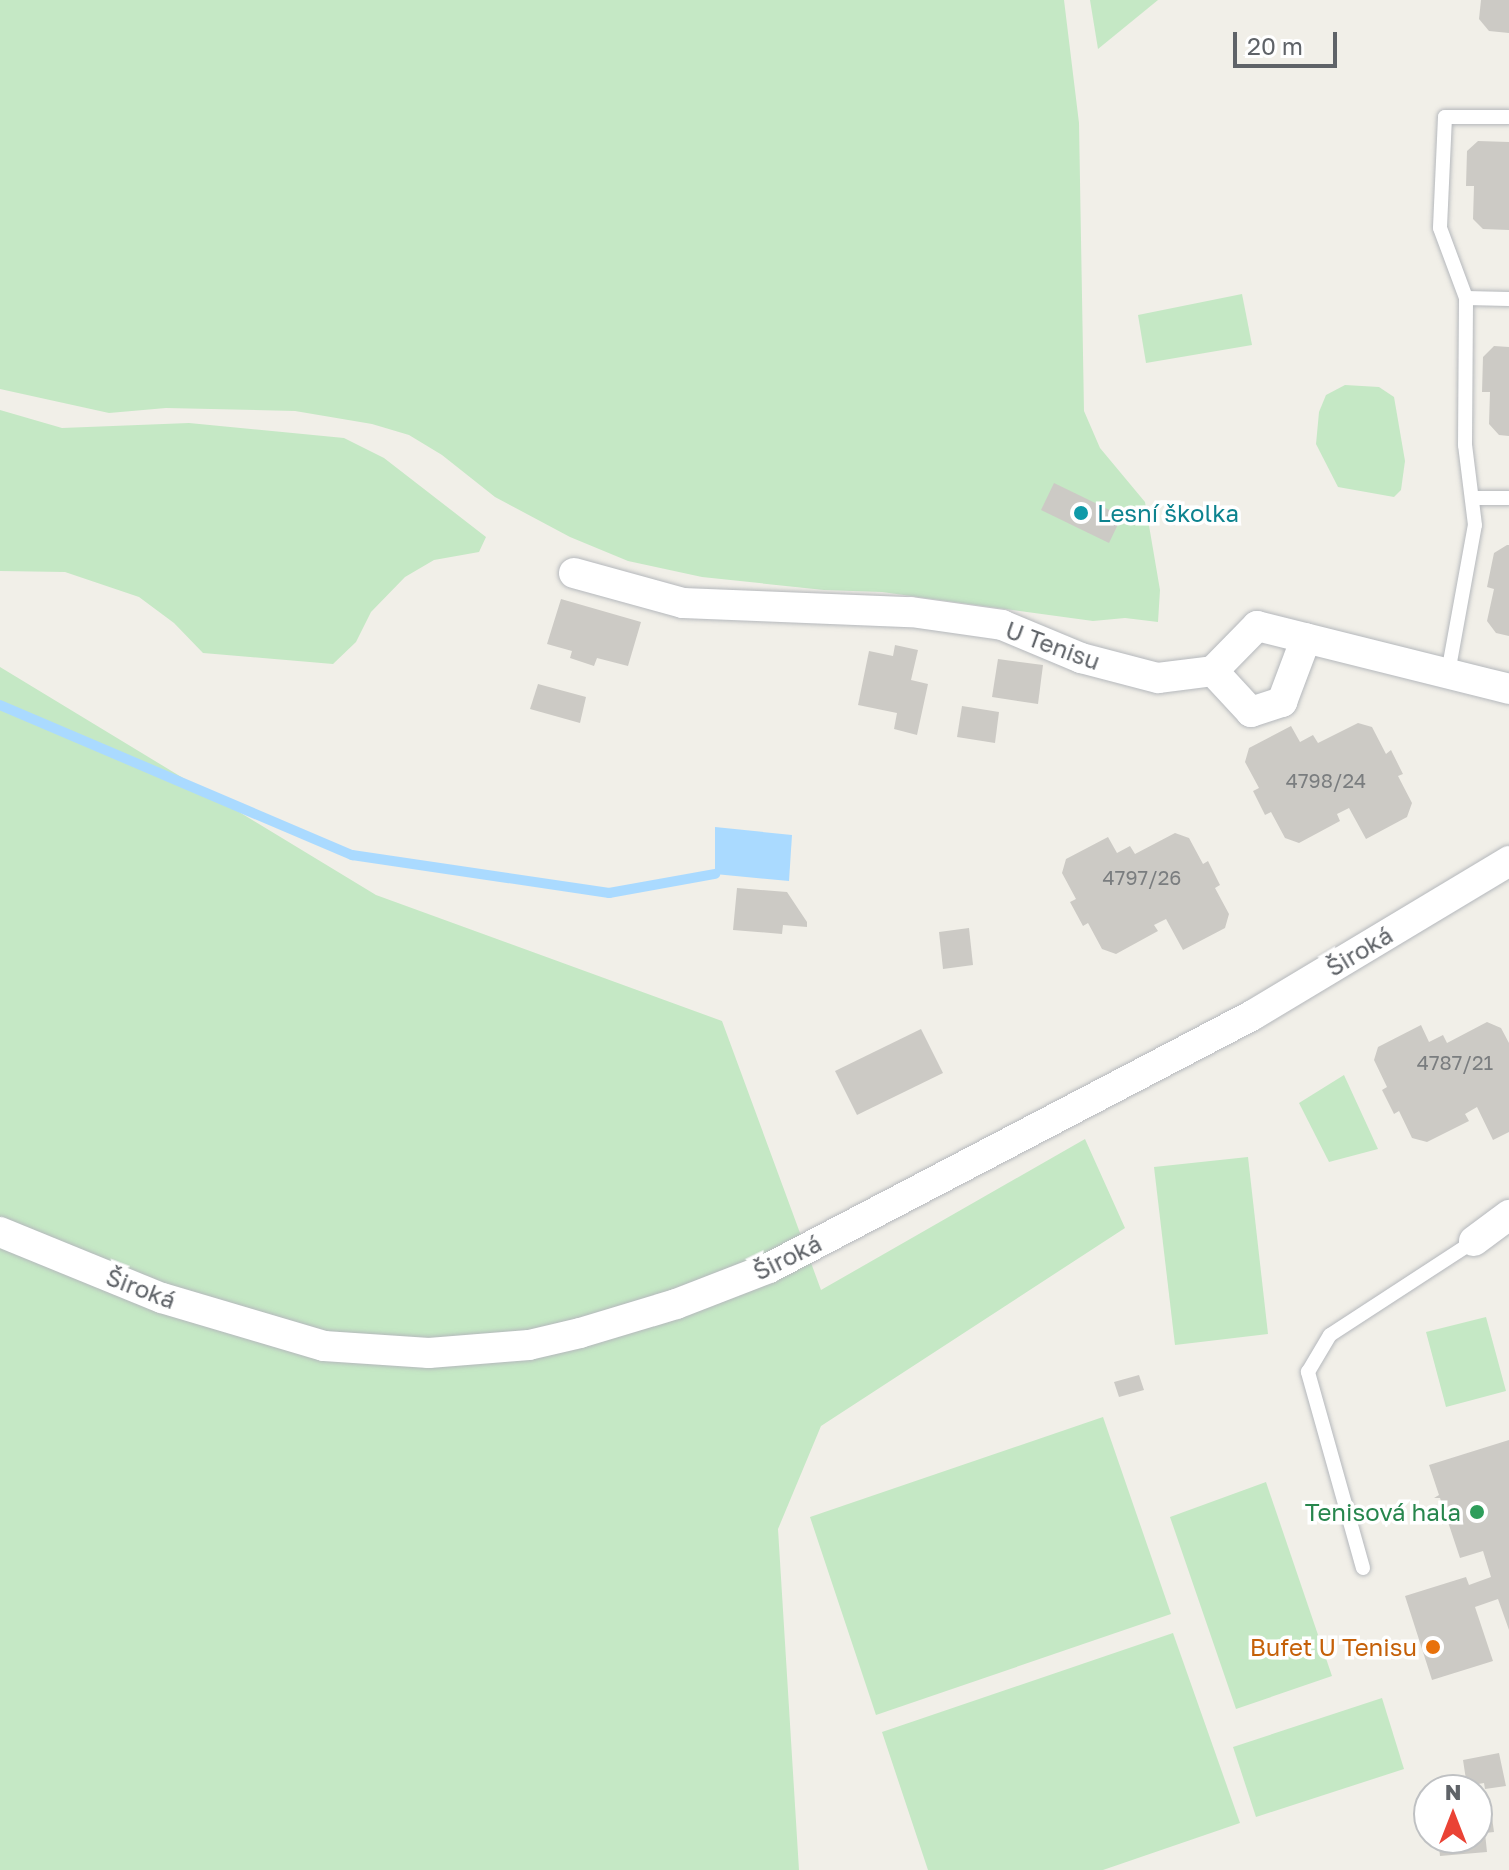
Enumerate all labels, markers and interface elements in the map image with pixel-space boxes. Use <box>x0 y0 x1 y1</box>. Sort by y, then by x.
scale bar <box>1237 16 1341 66</box>
text: 20 m <box>1247 31 1303 60</box>
place label: Lesní školka <box>1097 499 1239 527</box>
marker: Lesní školka <box>1072 504 1090 522</box>
street label: U Tenisu <box>1002 615 1104 675</box>
house number: 4798/24 <box>1286 768 1366 792</box>
house number: 4797/26 <box>1103 865 1181 889</box>
street label: Široká <box>1321 920 1397 982</box>
house number: 4787/21 <box>1417 1050 1493 1074</box>
street label: Široká <box>748 1228 826 1286</box>
street label: Široká <box>102 1262 180 1314</box>
place label: Tenisová hala <box>1305 1498 1461 1526</box>
marker: Tenisová hala <box>1468 1503 1486 1521</box>
place label: Bufet U Tenisu <box>1250 1633 1417 1661</box>
marker: Bufet U Tenisu <box>1424 1638 1442 1656</box>
north arrow <box>1413 1774 1493 1854</box>
text: N <box>1445 1778 1461 1805</box>

